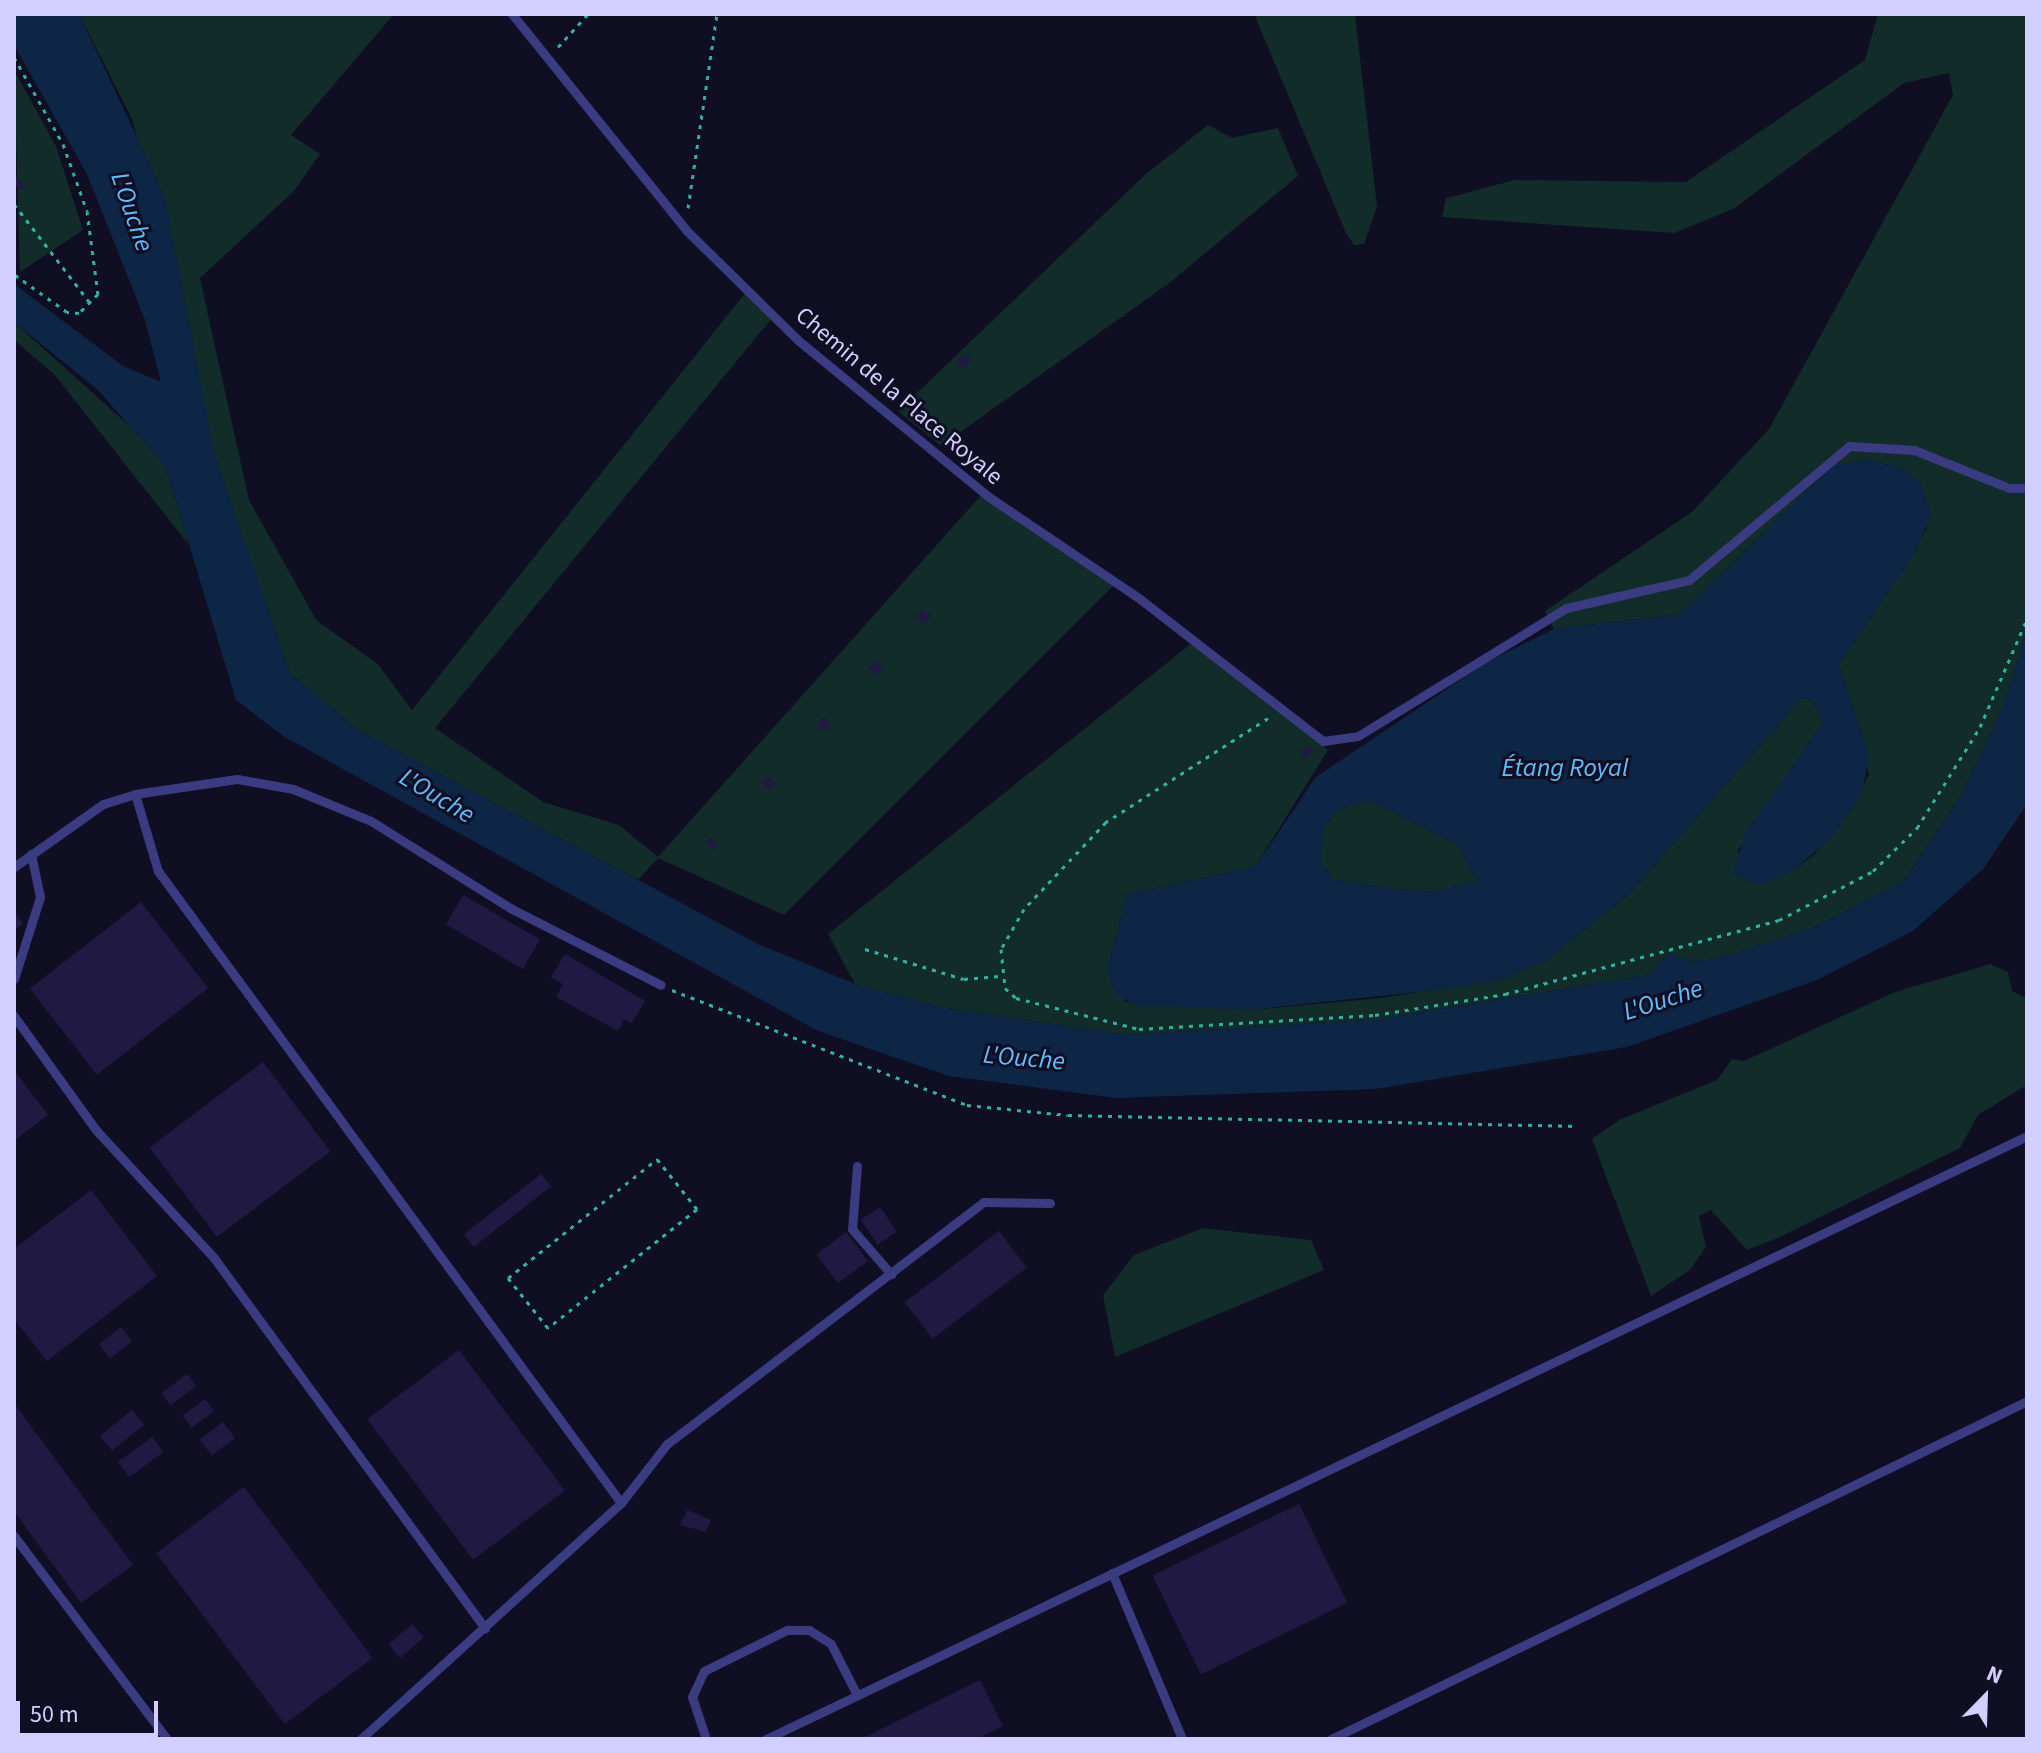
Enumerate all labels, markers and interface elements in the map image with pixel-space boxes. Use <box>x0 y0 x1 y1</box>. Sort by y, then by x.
water label: L'Ouche <box>104 168 160 256</box>
street label: Chemin de la Place Royale <box>790 301 1008 491</box>
water label: Étang Royal <box>1502 752 1628 784</box>
water label: L'Ouche <box>394 762 480 830</box>
water label: L'Ouche <box>1619 972 1707 1028</box>
water label: L'Ouche <box>982 1039 1066 1077</box>
north arrow <box>1945 1657 2025 1737</box>
text: N <box>1981 1657 2007 1692</box>
scale bar <box>20 1685 162 1735</box>
text: 50 m <box>30 1697 79 1732</box>

